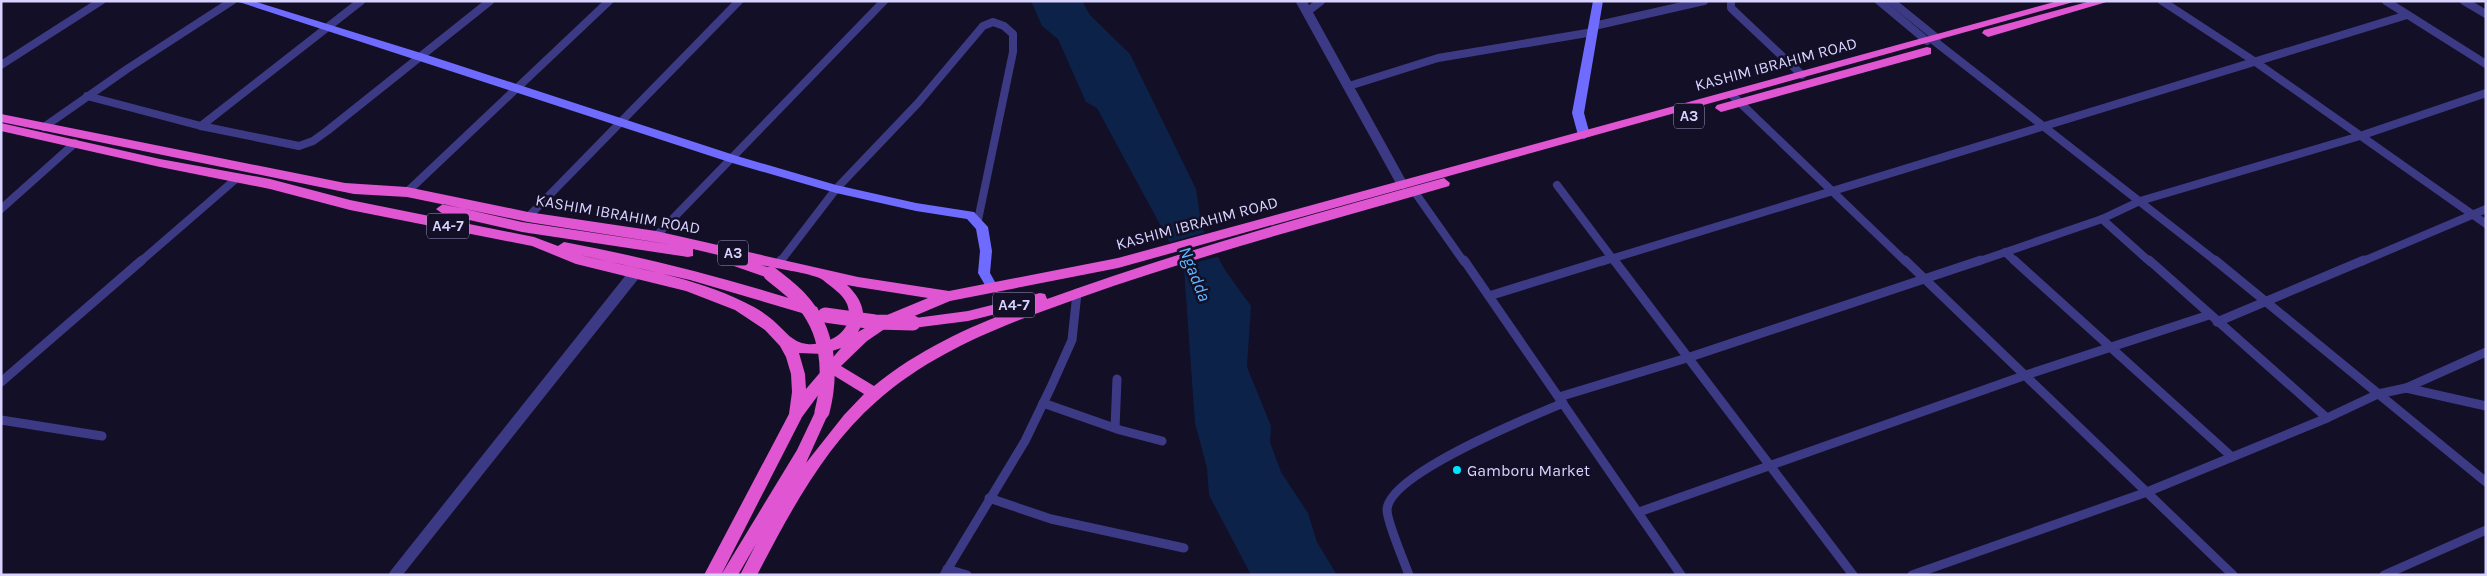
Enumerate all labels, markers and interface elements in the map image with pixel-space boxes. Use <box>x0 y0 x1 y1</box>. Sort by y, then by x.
street label: KASHIM IBRAHIM ROAD <box>1693 33 1859 95</box>
road number: A3 <box>1674 104 1704 128</box>
street label: KASHIM IBRAHIM ROAD <box>534 190 702 238</box>
street label: KASHIM IBRAHIM ROAD <box>1114 192 1280 254</box>
road number: A4-7 <box>427 214 469 238</box>
road number: A3 <box>718 240 748 266</box>
water label: Ngadda <box>1174 243 1216 305</box>
road number: A4-7 <box>993 292 1035 318</box>
place label: Gamboru Market <box>1467 461 1590 480</box>
marker: Gamboru Market <box>1451 464 1463 476</box>

